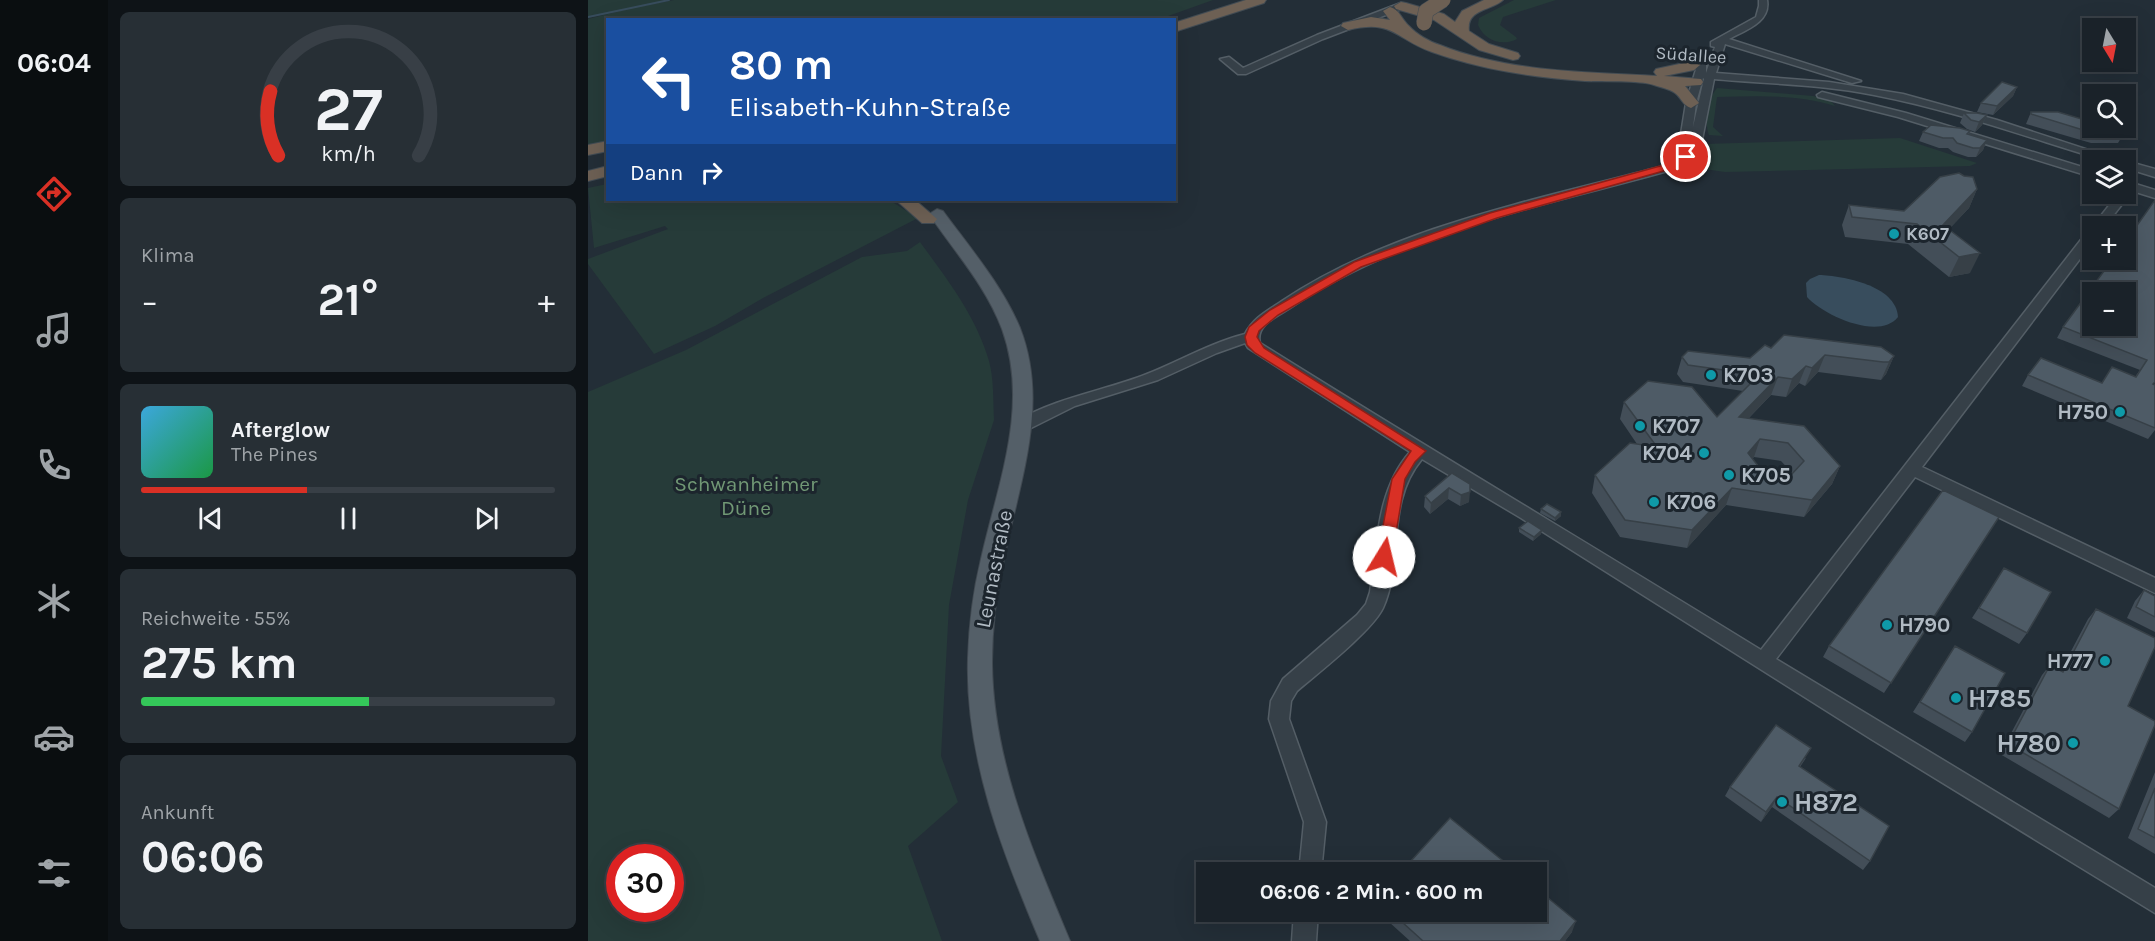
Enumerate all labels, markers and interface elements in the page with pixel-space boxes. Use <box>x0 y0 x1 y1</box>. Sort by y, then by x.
north arrow <box>2082 18 2136 72</box>
map controls <box>2082 18 2136 336</box>
text: 80 m <box>729 40 833 90</box>
icon: left <box>630 42 708 120</box>
street label: Südallee <box>1655 42 1727 68</box>
text: 06:04 <box>17 47 91 79</box>
text: 27 <box>314 73 382 146</box>
button: search <box>2082 84 2136 138</box>
text: Elisabeth-Kuhn-Straße <box>729 91 1011 123</box>
pin <box>1660 131 1711 182</box>
icon: arrive <box>1669 140 1702 173</box>
text: km/h <box>321 141 375 166</box>
button: layers <box>2082 150 2136 204</box>
icon: right <box>695 156 728 189</box>
text: Dann <box>630 160 683 186</box>
icon: directions <box>33 173 75 215</box>
button: + <box>2082 216 2136 270</box>
place label: K607 <box>1906 223 1949 245</box>
marker: K607 <box>1887 227 1901 241</box>
text: Klima <box>141 244 194 267</box>
text: 21° <box>318 274 378 326</box>
text: − <box>141 282 158 320</box>
text: + <box>538 282 555 320</box>
button: − <box>2082 282 2136 336</box>
icon: music <box>33 309 75 351</box>
place label: K703 <box>1723 363 1774 387</box>
marker: K703 <box>1704 368 1718 382</box>
place label: H750 <box>2057 400 2108 424</box>
marker: H750 <box>2113 405 2127 419</box>
place label: K707 <box>1652 414 1700 438</box>
text: Afterglow <box>231 417 330 443</box>
marker: K707 <box>1633 419 1647 433</box>
place label: K704 <box>1642 441 1692 465</box>
text: The Pines <box>231 443 318 466</box>
icon: phone <box>33 444 75 486</box>
marker: K704 <box>1697 446 1711 460</box>
place label: K705 <box>1741 463 1791 487</box>
marker: K705 <box>1722 468 1736 482</box>
park label: Schwanheimer Düne <box>674 472 818 520</box>
place label: K706 <box>1666 490 1716 514</box>
marker: K706 <box>1647 495 1661 509</box>
icon: previous <box>194 502 227 535</box>
icon: pause <box>332 502 365 535</box>
icon: next <box>470 502 503 535</box>
street label: Leunastraße <box>971 508 1017 630</box>
position arrow <box>1352 525 1416 589</box>
icon: climate <box>33 580 75 622</box>
text: Reichweite · 55% <box>141 607 291 630</box>
place label: H790 <box>1899 613 1950 637</box>
marker: H790 <box>1880 618 1894 632</box>
text: 275 km <box>141 637 298 689</box>
place label: H777 <box>2047 649 2094 673</box>
marker: H777 <box>2098 654 2112 668</box>
place label: H785 <box>1968 683 2031 714</box>
marker: H785 <box>1949 691 1963 705</box>
icon: car <box>33 716 75 758</box>
place label: H780 <box>1996 728 2061 759</box>
marker: H780 <box>2066 736 2080 750</box>
place label: H872 <box>1794 787 1858 818</box>
marker: H872 <box>1775 795 1789 809</box>
text: Ankunft <box>141 801 214 824</box>
text: 06:06 <box>141 831 265 883</box>
speed limit sign: 30 <box>606 844 684 922</box>
icon: filters <box>33 852 75 894</box>
text: 06:06 · 2 Min. · 600 m <box>1260 879 1483 905</box>

